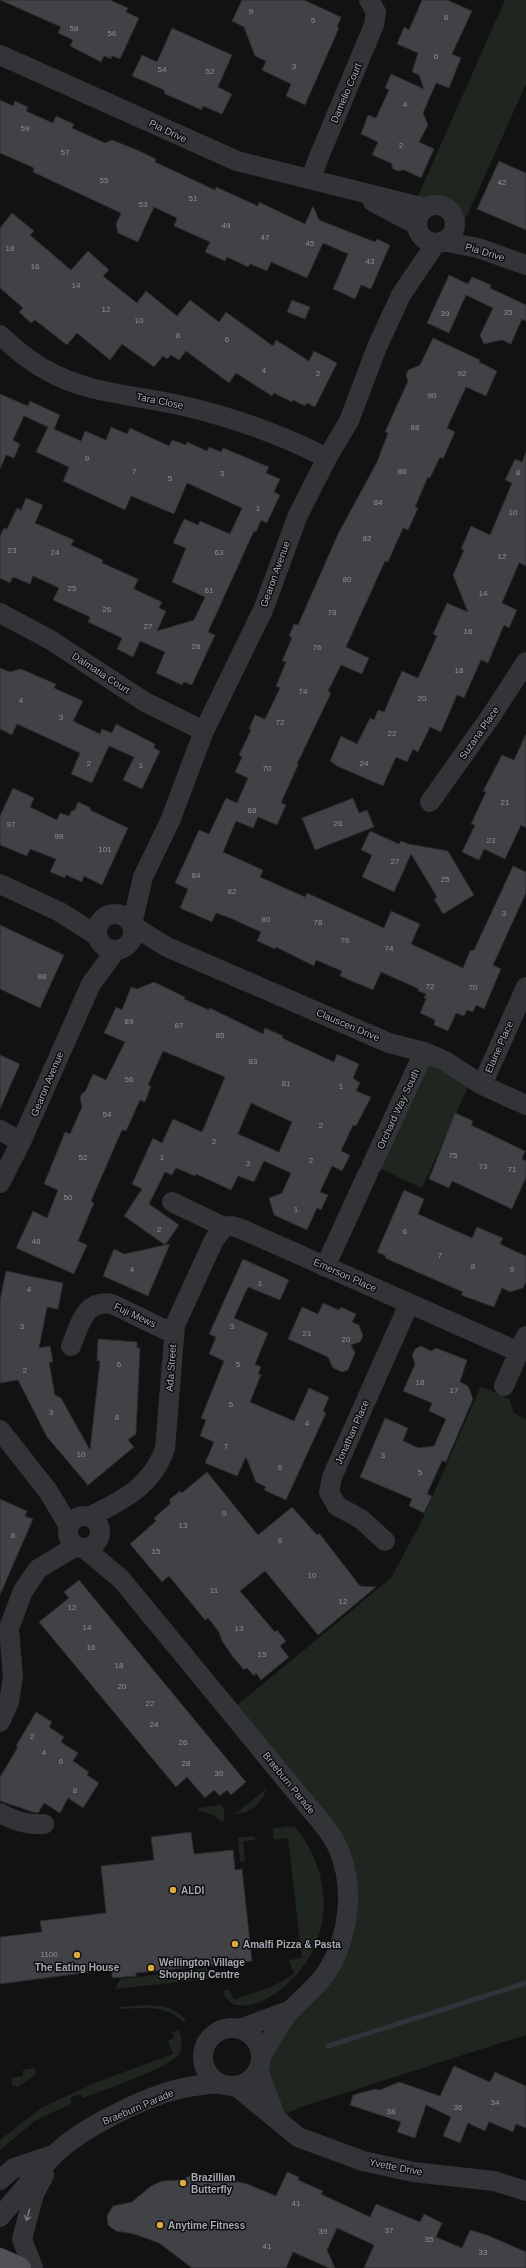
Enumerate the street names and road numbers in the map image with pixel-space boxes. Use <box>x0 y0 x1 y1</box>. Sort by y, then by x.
street label: Damelio Court <box>328 61 364 125</box>
street label: Pia Drive <box>147 117 189 145</box>
street label: Pia Drive <box>464 241 506 263</box>
street label: Tara Close <box>135 391 185 411</box>
street label: Gearon Avenue <box>258 539 292 608</box>
street label: Dalmatia Court <box>70 650 132 696</box>
street label: Suzana Place <box>457 704 501 761</box>
street label: Clauscen Drive <box>315 1007 382 1043</box>
street label: Elaine Place <box>483 1019 516 1075</box>
street label: Gearon Avenue <box>28 1050 66 1118</box>
street label: Orchard Way South <box>375 1067 421 1151</box>
street label: Emerson Place <box>312 1256 379 1294</box>
street label: Fuji Mews <box>112 1301 158 1329</box>
street label: Ada Street <box>164 1344 178 1392</box>
street label: Jonathan Place <box>333 1398 371 1466</box>
street label: Braeburn Parade <box>261 1750 318 1816</box>
street label: Braeburn Parade <box>101 2087 176 2127</box>
street label: Yvette Drive <box>368 2156 424 2178</box>

